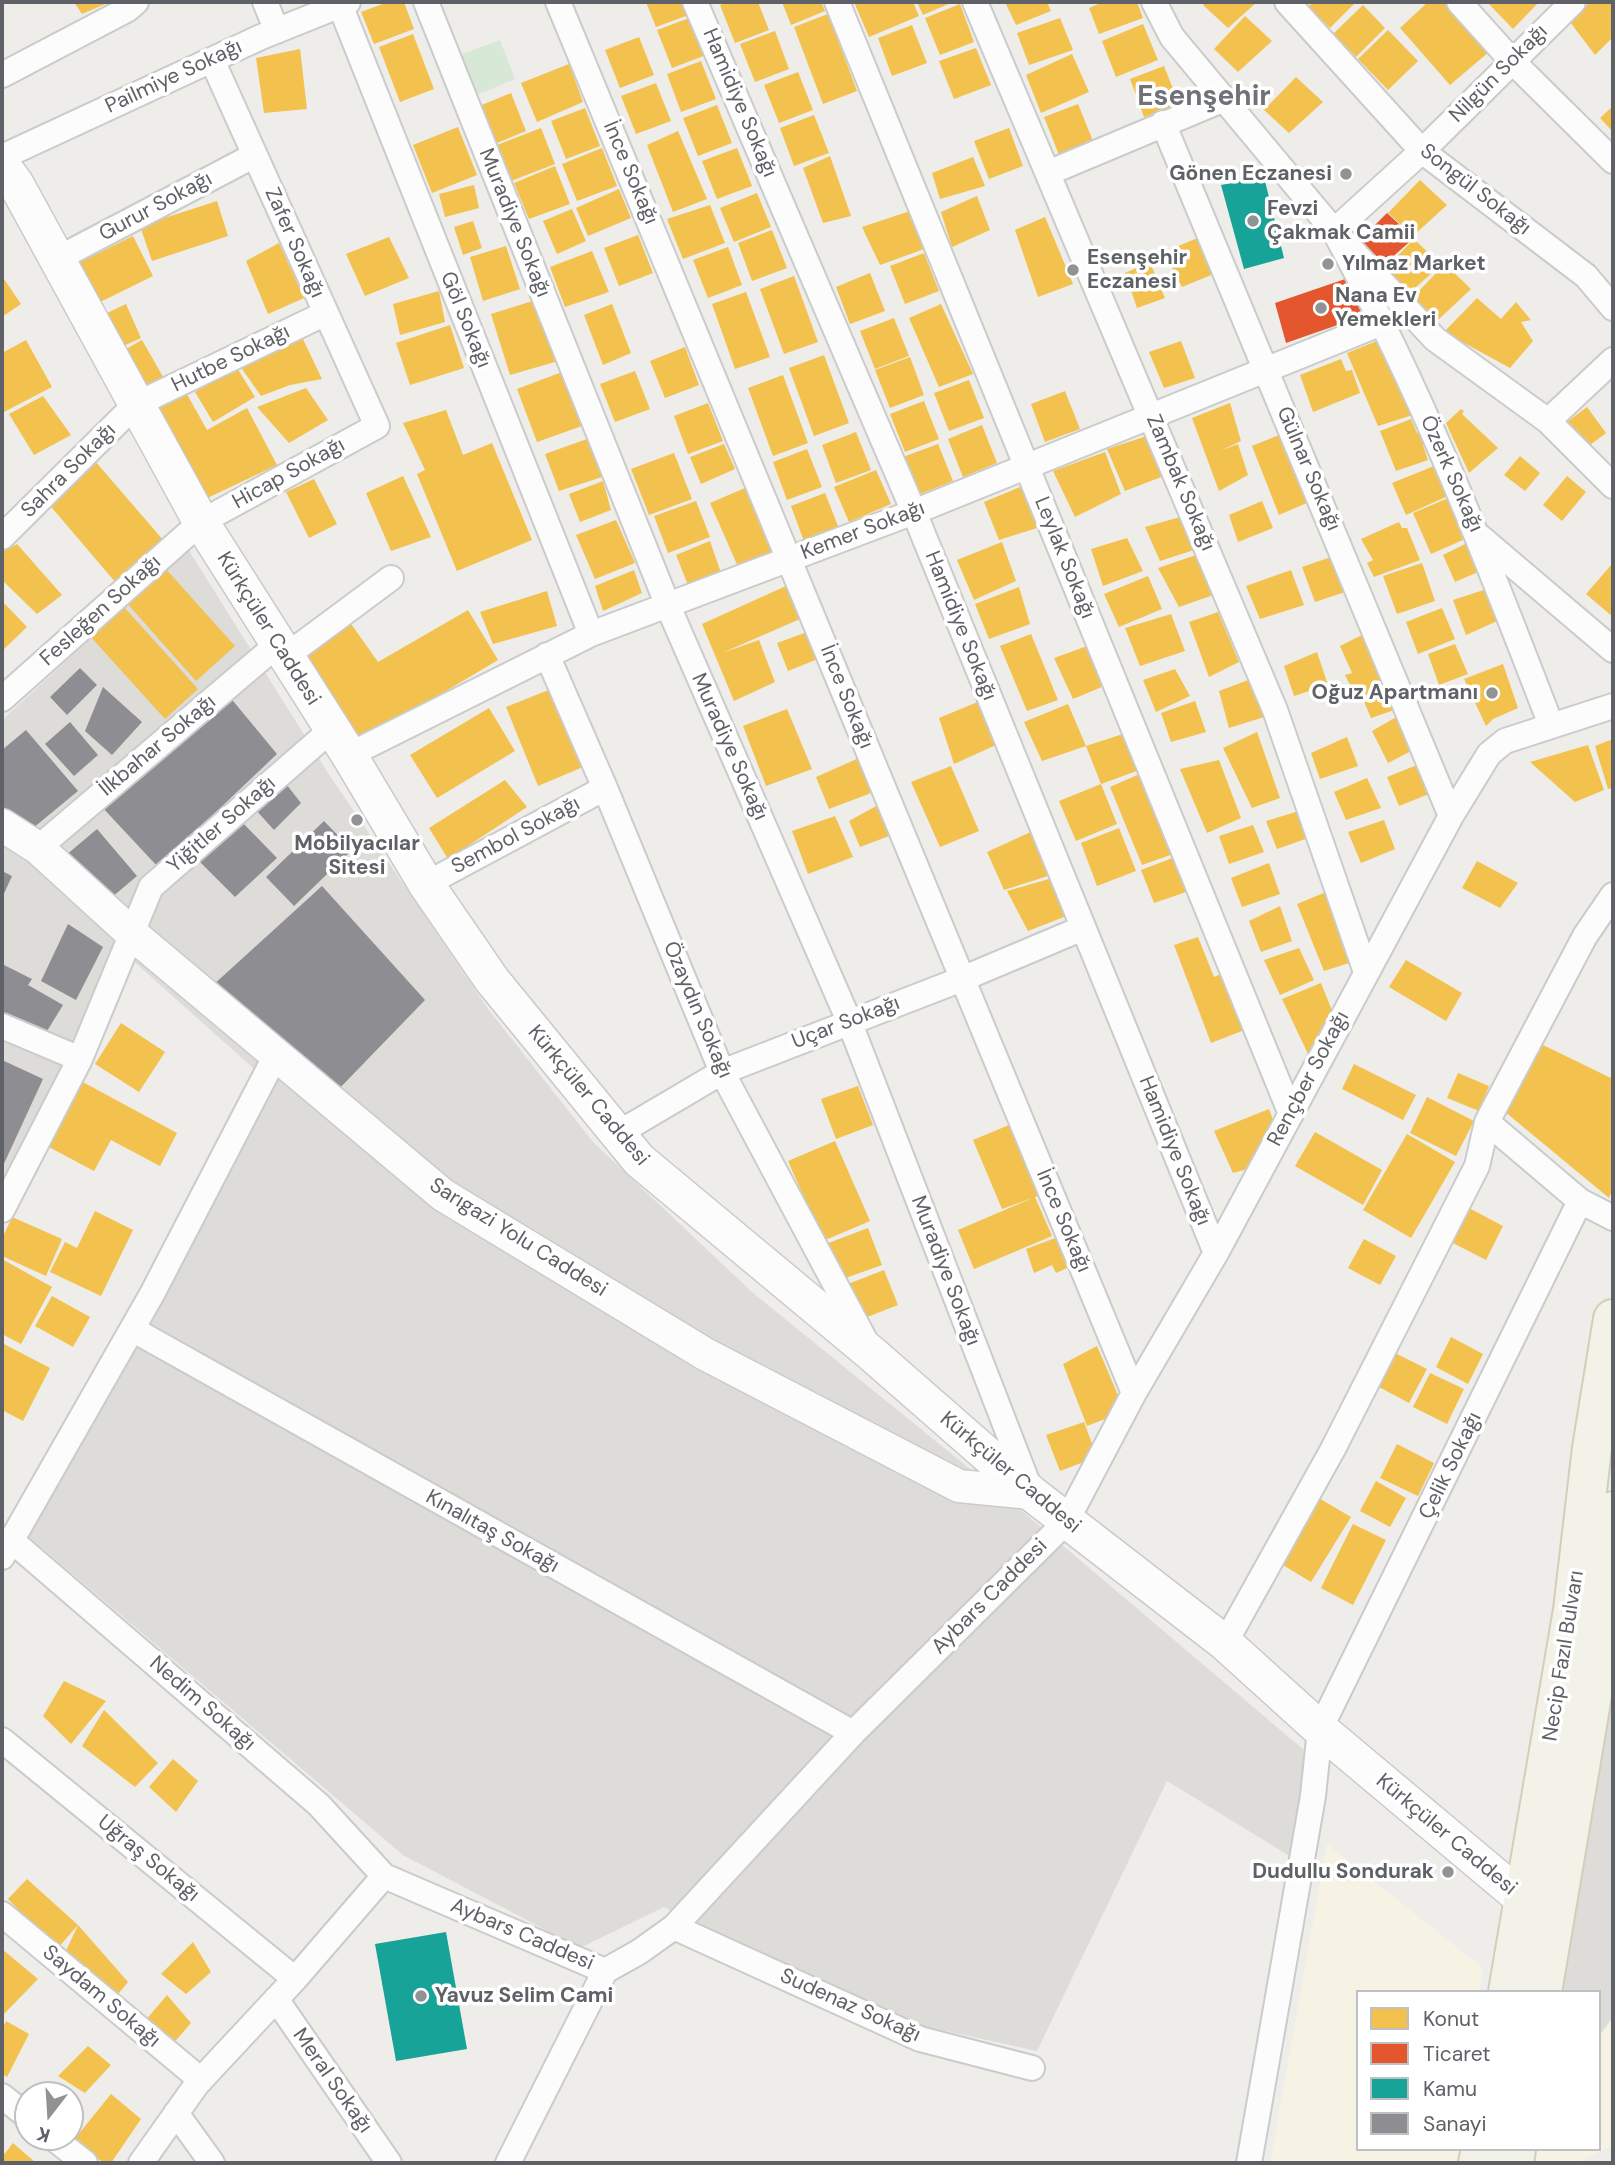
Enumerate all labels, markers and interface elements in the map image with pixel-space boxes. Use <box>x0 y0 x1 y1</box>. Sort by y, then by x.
street label: Nilgün Sokağı <box>1445 20 1553 128</box>
street label: Hamidiye Sokağı <box>696 25 782 181</box>
street label: Pailmiye Sokağı <box>102 34 246 120</box>
district label: Esenşehir <box>1137 81 1271 115</box>
street label: İnce Sokağı <box>597 118 663 228</box>
street label: Songül Sokağı <box>1415 139 1535 241</box>
street label: Muradiye Sokağı <box>473 145 555 301</box>
place label: Gönen Eczanesi <box>1169 161 1332 187</box>
marker: Gönen Eczanesi <box>1338 166 1354 182</box>
street label: Gurur Sokağı <box>95 167 217 247</box>
street label: Zafer Sokağı <box>259 184 329 302</box>
place label: Fevzi Çakmak Camii <box>1267 196 1415 246</box>
marker: Fevzi Çakmak Camii <box>1245 213 1261 229</box>
place label: Esenşehir Eczanesi <box>1087 245 1187 295</box>
place label: Yılmaz Market <box>1342 251 1485 277</box>
marker: Yılmaz Market <box>1320 256 1336 272</box>
marker: Esenşehir Eczanesi <box>1065 262 1081 278</box>
street label: Göl Sokağı <box>434 268 496 372</box>
place label: Nana Ev Yemekleri <box>1335 283 1436 333</box>
marker: Nana Ev Yemekleri <box>1313 300 1329 316</box>
street label: Hutbe Sokağı <box>168 320 294 398</box>
street label: Gülnar Sokağı <box>1271 403 1345 535</box>
street label: Zambak Sokağı <box>1140 411 1220 555</box>
street label: Özerk Sokağı <box>1414 412 1488 536</box>
street label: Sahra Sokağı <box>16 418 122 524</box>
street label: Hicap Sokağı <box>228 433 350 515</box>
street label: Leylak Sokağı <box>1028 493 1100 623</box>
street label: Kemer Sokağı <box>798 496 928 566</box>
street label: Kürkçüler Caddesi <box>211 548 325 710</box>
street label: Hamidiye Sokağı <box>919 548 1001 704</box>
street label: Fesleğen Sokağı <box>35 550 167 672</box>
street label: İnce Sokağı <box>814 642 878 752</box>
street label: Muradiye Sokağı <box>685 670 773 824</box>
place label: Oğuz Apartmanı <box>1312 680 1478 706</box>
marker: Oğuz Apartmanı <box>1484 685 1500 701</box>
street label: İlkbahar Sokağı <box>95 690 221 802</box>
street label: Yiğitler Sokağı <box>163 771 281 879</box>
street label: Sembol Sokağı <box>448 792 584 880</box>
marker: Mobilyacılar Sitesi <box>349 812 365 828</box>
place label: Mobilyacılar Sitesi <box>294 831 420 881</box>
street label: Özaydın Sokağı <box>657 938 737 1082</box>
street label: Uçar Sokağı <box>789 991 903 1055</box>
street label: Rençber Sokağı <box>1263 1007 1355 1151</box>
street label: Kürkçüler Caddesi <box>522 1021 654 1171</box>
street label: Hamidiye Sokağı <box>1133 1073 1215 1229</box>
street label: İnce Sokağı <box>1030 1166 1096 1276</box>
street label: Sarıgazi Yolu Caddesi <box>424 1173 612 1303</box>
street label: Muradiye Sokağı <box>905 1193 985 1349</box>
street label: Kürkçüler Caddesi <box>935 1407 1085 1539</box>
street label: Çelik Sokağı <box>1414 1408 1488 1524</box>
street label: Kınalıtaş Sokağı <box>421 1485 563 1579</box>
street label: Aybars Caddesi <box>927 1534 1053 1660</box>
street label: Necip Fazıl Bulvarı <box>1538 1569 1590 1743</box>
street label: Nedim Sokağı <box>144 1651 260 1757</box>
street label: Kürkçüler Caddesi <box>1371 1769 1521 1901</box>
street label: Uğraş Sokağı <box>92 1810 204 1908</box>
place label: Dudullu Sondurak <box>1252 1859 1434 1885</box>
marker: Dudullu Sondurak <box>1440 1864 1456 1880</box>
street label: Aybars Caddesi <box>447 1893 597 1977</box>
street label: Saydam Sokağı <box>37 1940 165 2054</box>
street label: Sudenaz Sokağı <box>776 1964 924 2048</box>
place label: Yavuz Selim Cami <box>435 1983 613 2009</box>
marker: Yavuz Selim Cami <box>413 1988 429 2004</box>
legend <box>1356 1990 1601 2151</box>
text: Konut <box>1423 2005 1479 2033</box>
street label: Meral Sokağı <box>287 2024 377 2138</box>
text: Ticaret <box>1423 2040 1490 2068</box>
text: Kamu <box>1423 2075 1477 2103</box>
north arrow <box>14 2081 84 2151</box>
text: Sanayi <box>1423 2110 1486 2138</box>
text: K <box>34 2121 53 2148</box>

